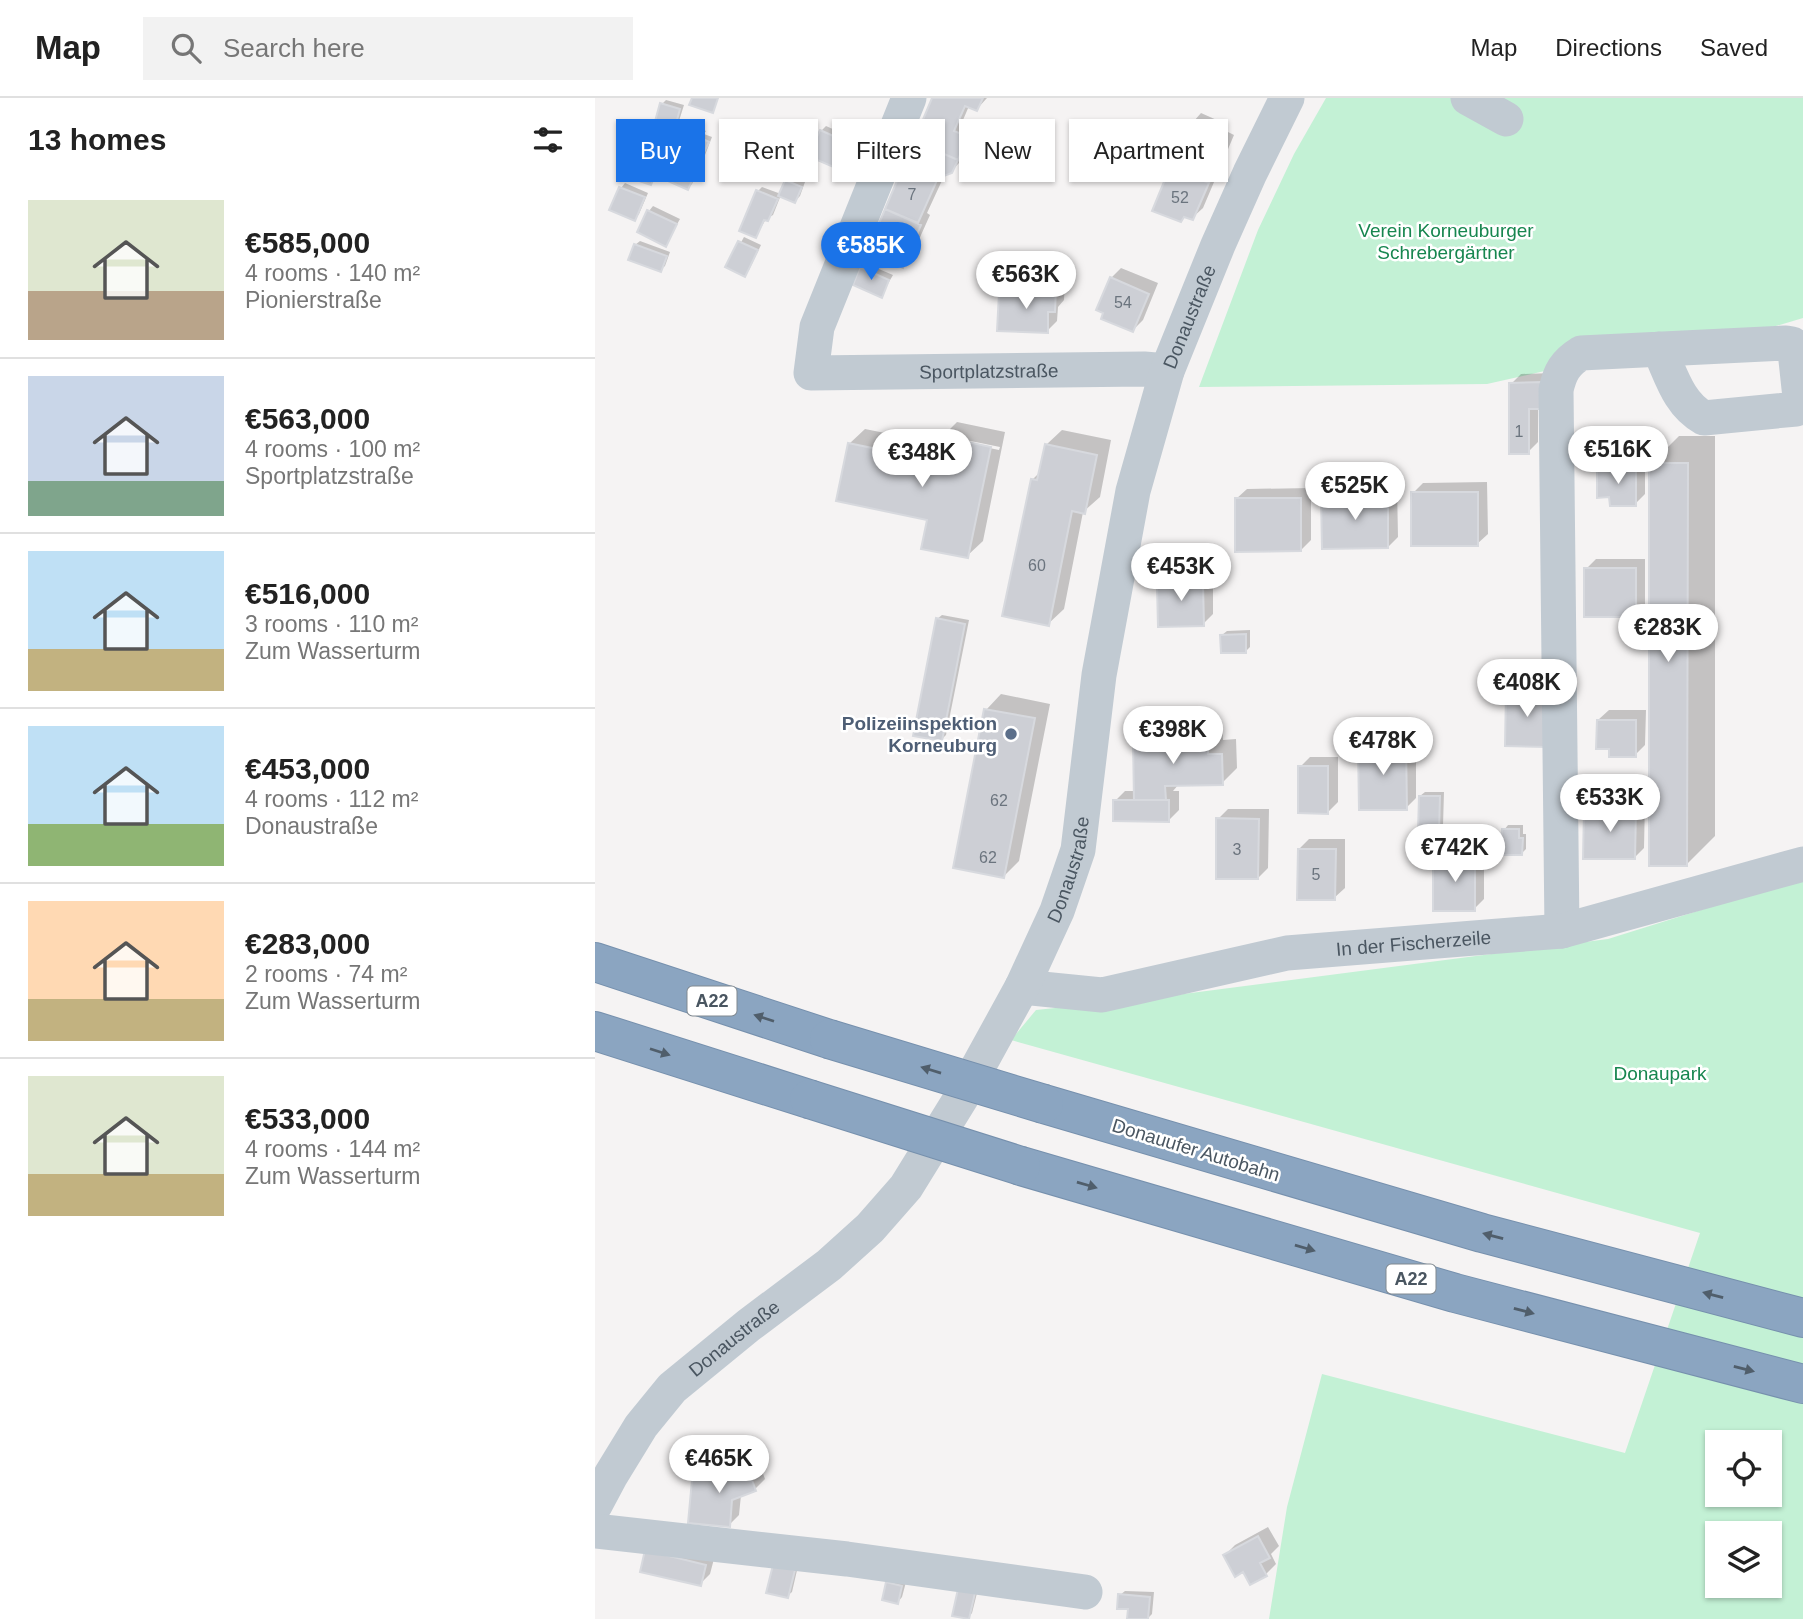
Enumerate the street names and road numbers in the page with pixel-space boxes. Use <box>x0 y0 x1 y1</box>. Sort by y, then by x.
street label: Donaustraße <box>1159 262 1219 372</box>
street label: Sportplatzstraße <box>919 360 1059 382</box>
street label: Donaustraße <box>1043 815 1092 926</box>
street label: In der Fischerzeile <box>1335 926 1492 960</box>
road number: A22 <box>687 986 737 1016</box>
street label: Donauufer Autobahn <box>1110 1114 1282 1186</box>
road number: A22 <box>1387 1264 1435 1294</box>
street label: Donaustraße <box>684 1296 783 1381</box>

